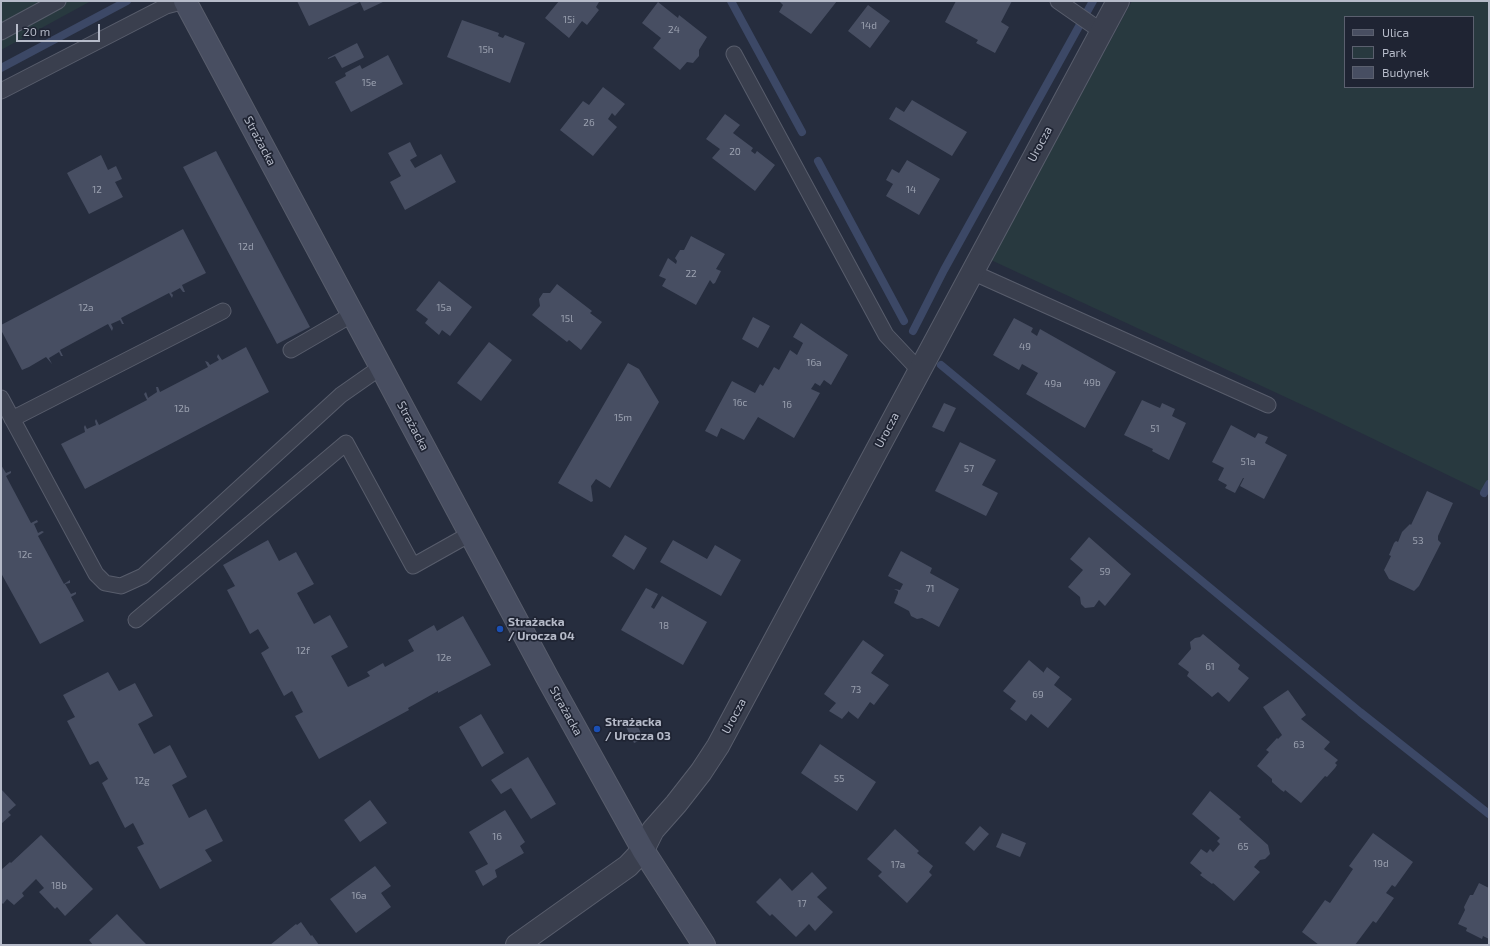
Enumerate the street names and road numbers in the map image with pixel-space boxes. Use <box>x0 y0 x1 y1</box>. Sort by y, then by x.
street label: Strażacka <box>241 114 279 168</box>
street label: Urocza <box>1025 124 1055 164</box>
street label: Strażacka <box>394 399 432 453</box>
street label: Urocza <box>872 410 902 450</box>
street label: Strażacka <box>547 684 585 738</box>
street label: Urocza <box>719 696 749 736</box>

